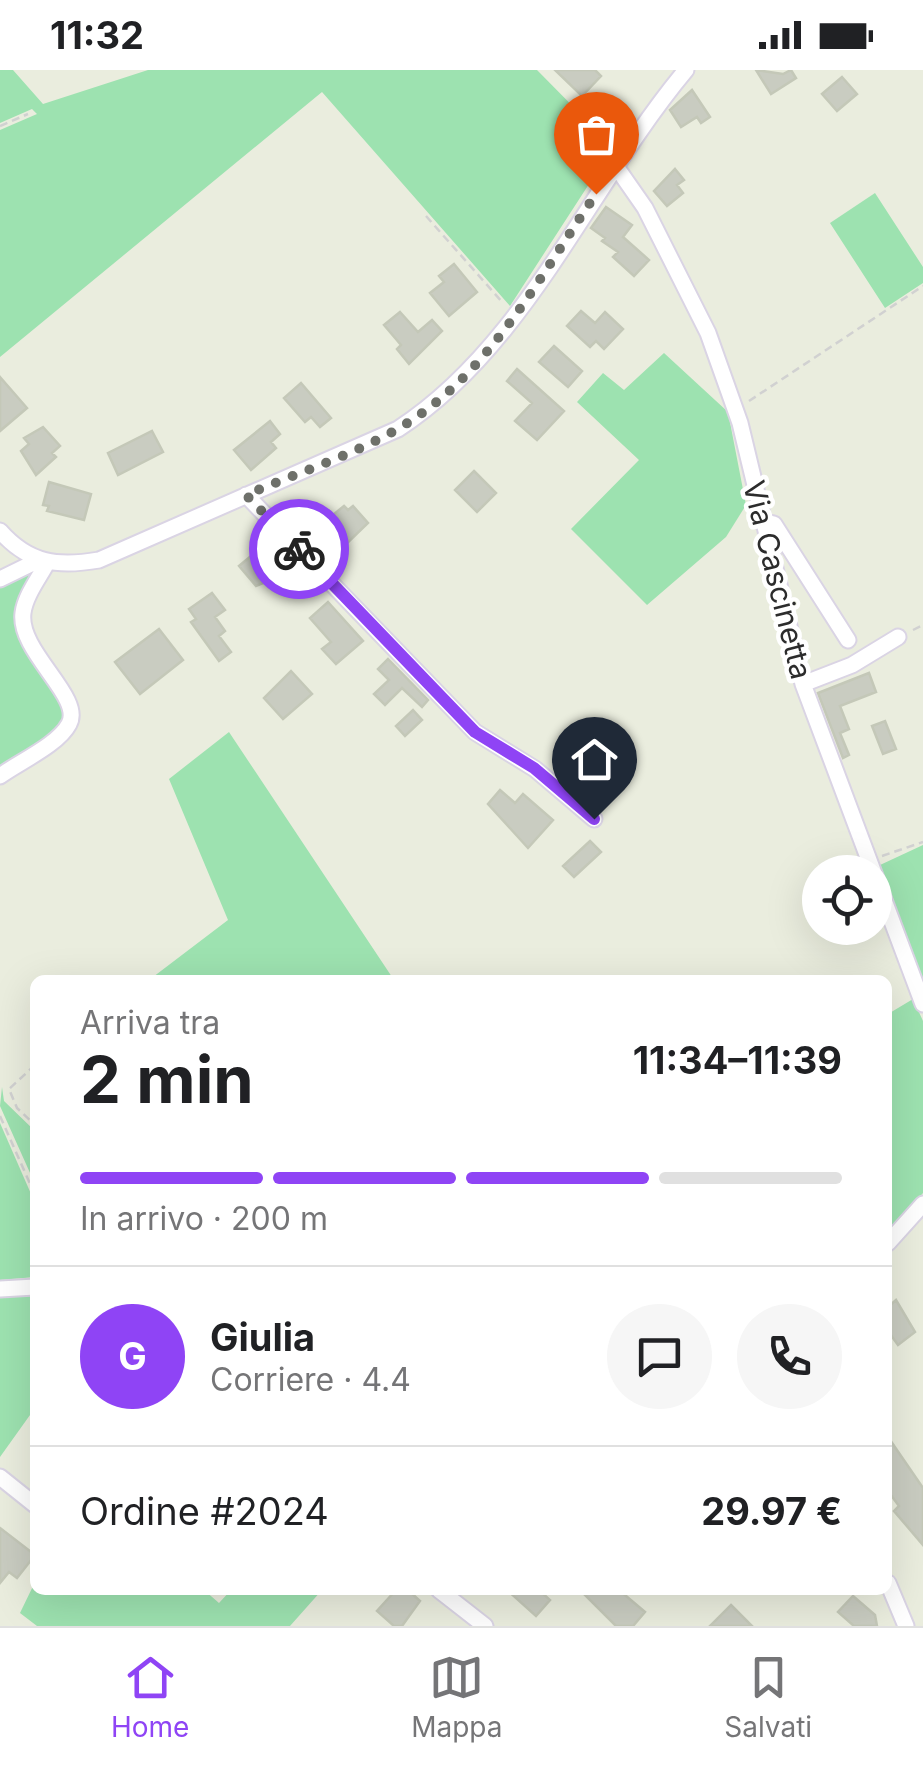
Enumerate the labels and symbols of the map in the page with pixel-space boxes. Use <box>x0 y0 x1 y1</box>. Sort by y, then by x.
pin <box>554 92 639 195</box>
street label: Via Cascinetta <box>736 477 820 683</box>
courier <box>249 499 349 599</box>
pin <box>552 717 637 820</box>

